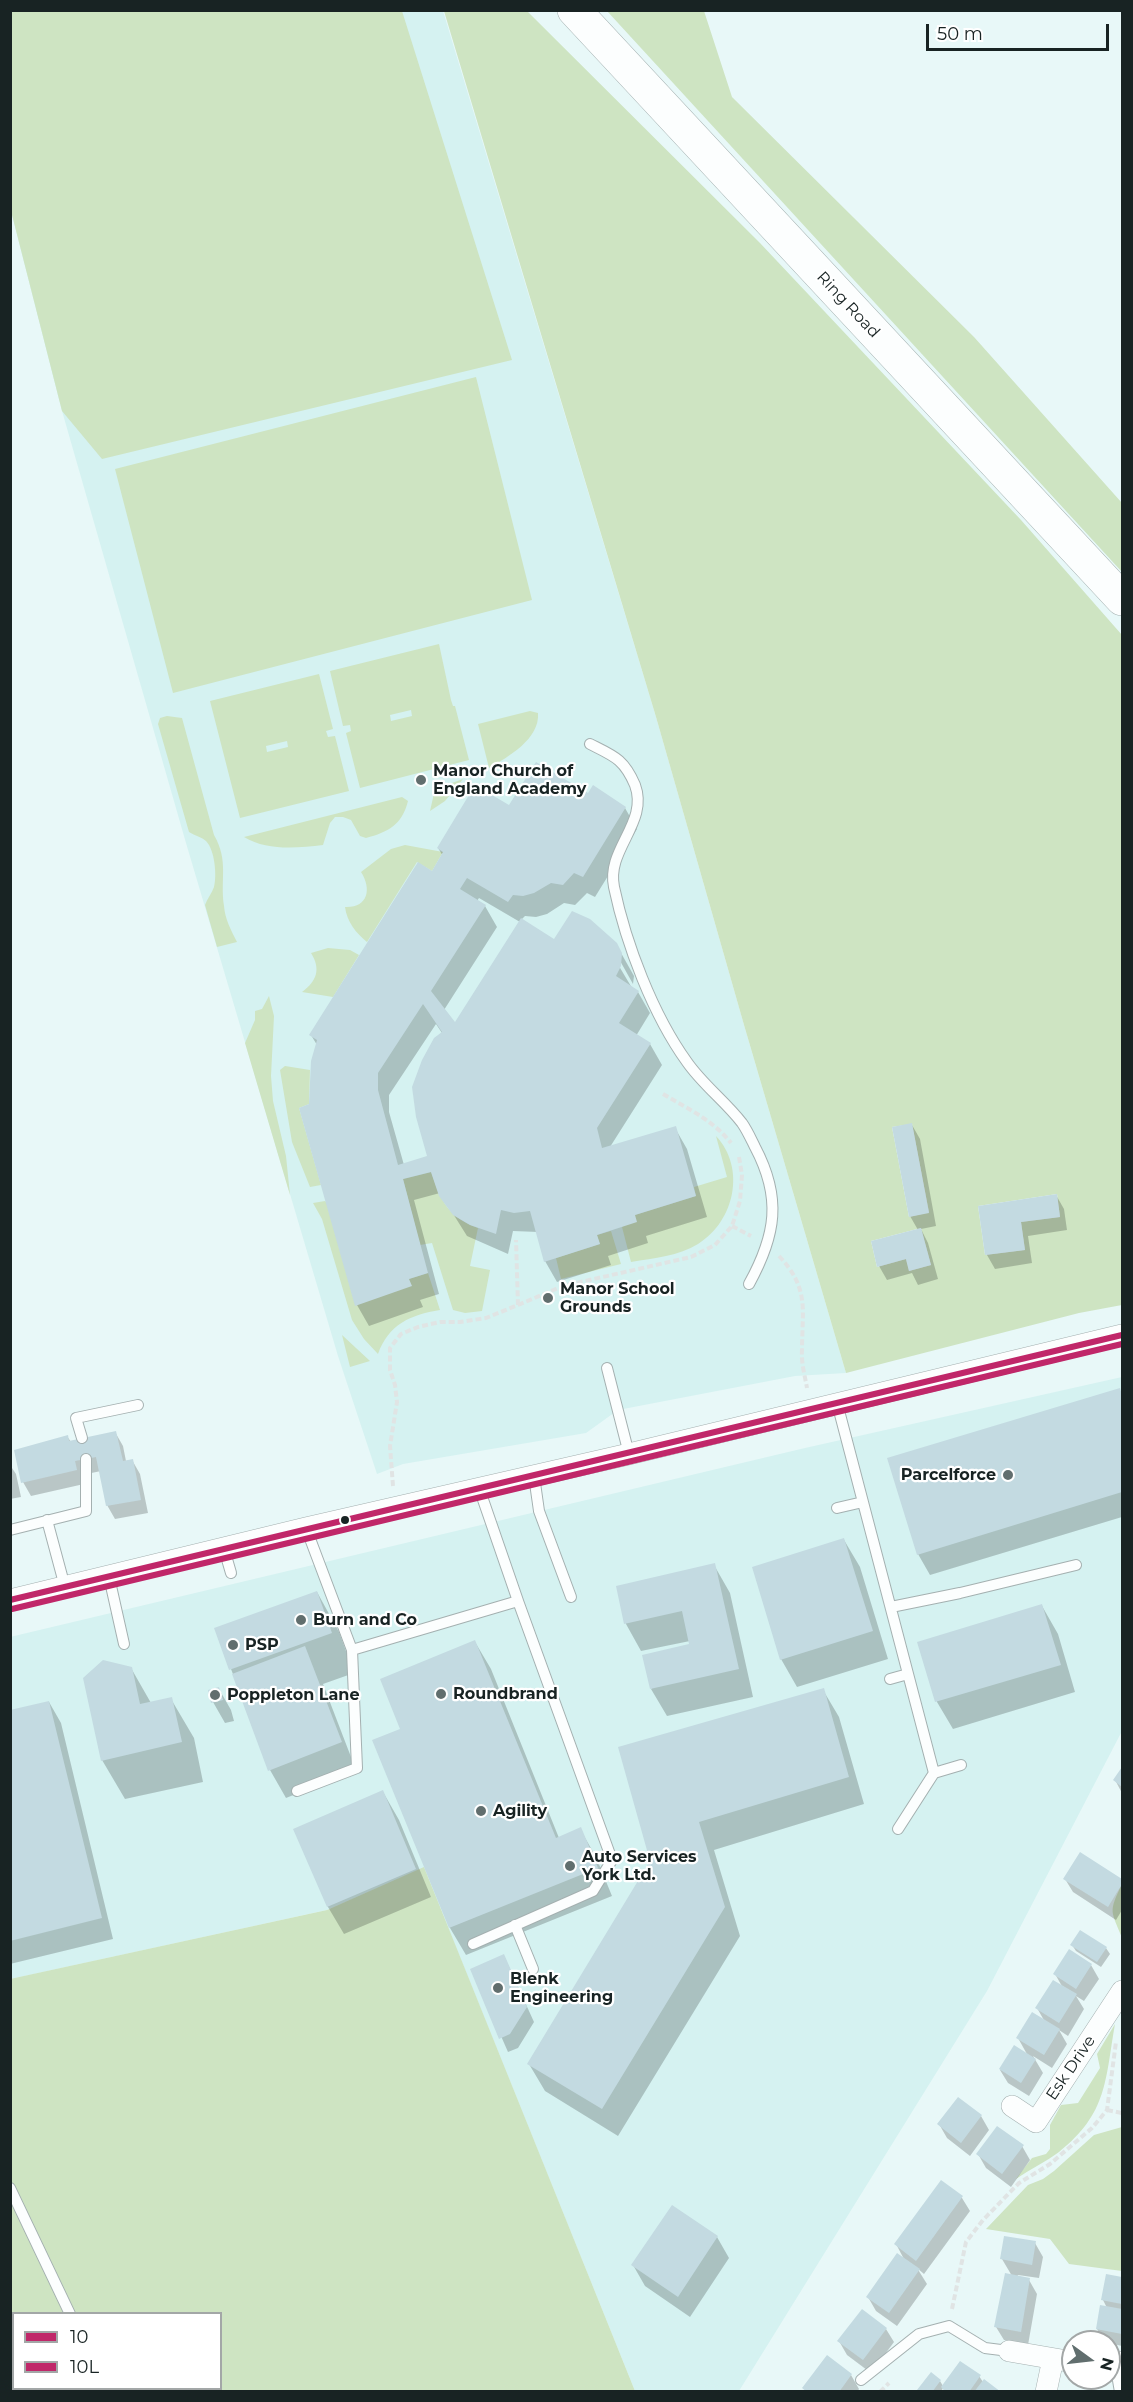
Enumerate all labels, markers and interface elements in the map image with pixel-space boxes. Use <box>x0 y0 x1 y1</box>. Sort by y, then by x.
scale bar <box>929 12 1112 50</box>
text: 50 m <box>937 23 983 45</box>
street label: Ring Road <box>812 268 884 342</box>
place label: Manor Church of England Academy <box>433 761 586 799</box>
marker: Manor Church of England Academy <box>414 773 428 787</box>
place label: Manor School Grounds <box>560 1279 675 1317</box>
marker: Manor School Grounds <box>541 1291 555 1305</box>
place label: Parcelforce <box>901 1465 996 1485</box>
marker: Parcelforce <box>1001 1468 1015 1482</box>
unlabelled marker <box>339 1514 351 1526</box>
place label: Burn and Co <box>313 1610 417 1630</box>
marker: Burn and Co <box>294 1613 308 1627</box>
place label: PSP <box>245 1635 279 1655</box>
marker: PSP <box>226 1638 240 1652</box>
place label: Roundbrand <box>453 1684 558 1704</box>
place label: Poppleton Lane <box>227 1685 360 1705</box>
marker: Roundbrand <box>434 1687 448 1701</box>
marker: Poppleton Lane <box>208 1688 222 1702</box>
place label: Agility <box>493 1801 547 1821</box>
marker: Agility <box>474 1804 488 1818</box>
place label: Auto Services York Ltd. <box>582 1847 697 1885</box>
marker: Auto Services York Ltd. <box>563 1859 577 1873</box>
place label: Blenk Engineering <box>510 1969 613 2007</box>
marker: Blenk Engineering <box>491 1981 505 1995</box>
street label: Esk Drive <box>1042 2032 1100 2104</box>
legend <box>12 2312 222 2390</box>
text: 10 <box>70 2326 88 2348</box>
north arrow <box>1061 2330 1121 2390</box>
text: 10L <box>70 2356 99 2378</box>
text: N <box>1096 2356 1118 2373</box>

